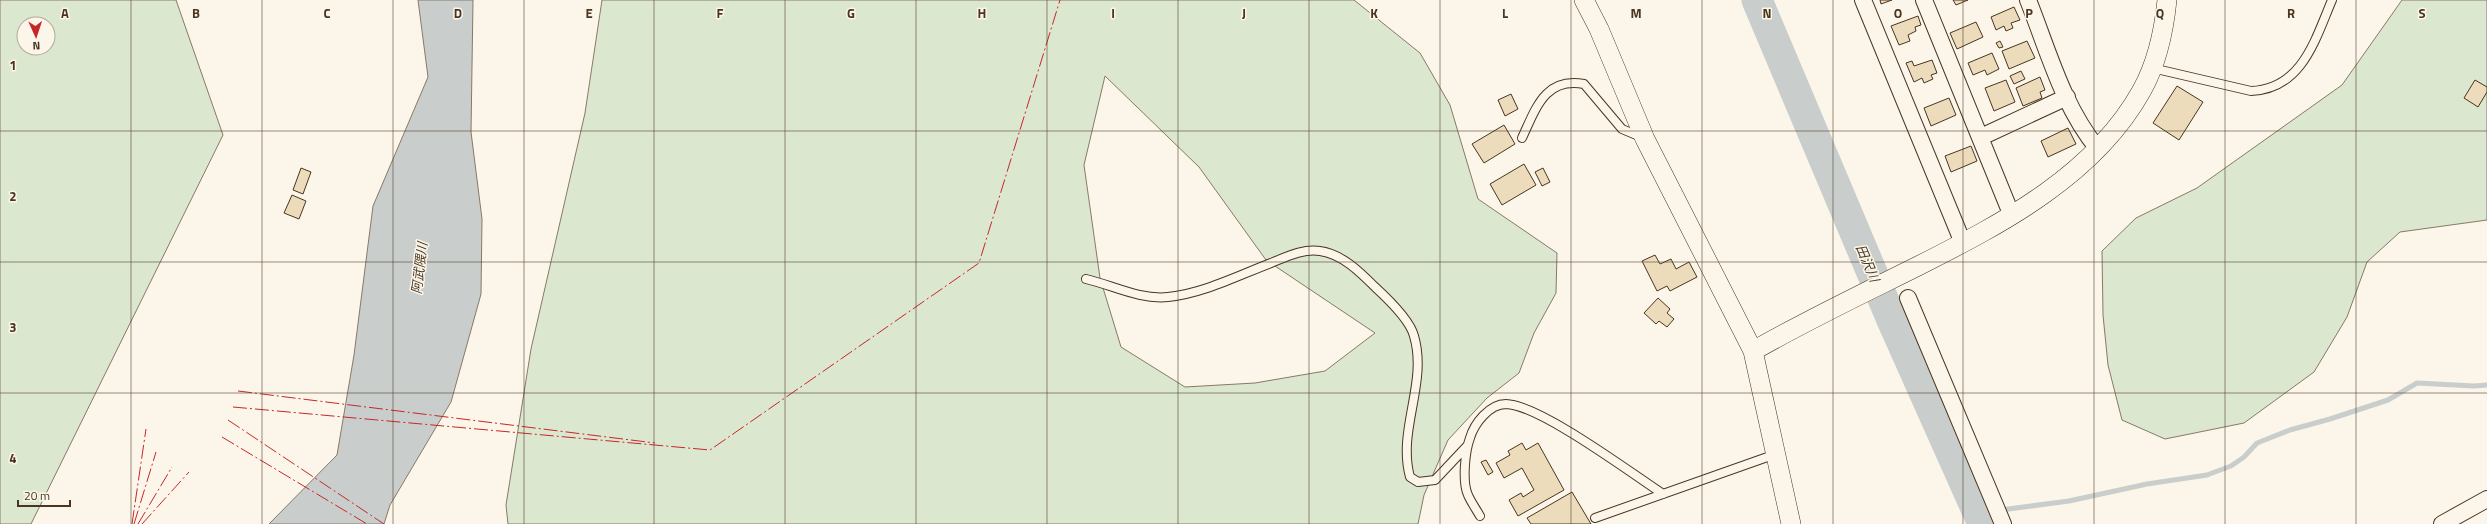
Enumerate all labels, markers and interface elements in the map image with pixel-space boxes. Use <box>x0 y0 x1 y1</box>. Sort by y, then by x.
text: A <box>61 3 69 23</box>
text: B <box>192 3 200 23</box>
text: C <box>323 3 331 23</box>
text: D <box>454 3 462 23</box>
text: E <box>585 3 593 23</box>
text: F <box>717 3 724 23</box>
text: G <box>847 3 855 23</box>
text: H <box>978 3 986 23</box>
text: I <box>1111 3 1115 23</box>
text: J <box>1242 3 1246 23</box>
text: K <box>1370 3 1378 23</box>
text: L <box>1502 3 1508 23</box>
text: M <box>1630 3 1642 23</box>
text: N <box>1762 3 1772 23</box>
text: O <box>1894 3 1902 23</box>
text: P <box>2025 3 2033 23</box>
text: Q <box>2156 3 2164 23</box>
text: R <box>2287 3 2295 23</box>
text: S <box>2418 3 2426 23</box>
north arrow <box>16 16 56 56</box>
text: N <box>32 38 41 54</box>
text: 1 <box>9 55 17 75</box>
text: 2 <box>9 186 17 206</box>
water label: 阿武隈川 <box>406 239 432 295</box>
water label: 田沢川 <box>1851 241 1886 287</box>
text: 3 <box>9 317 17 337</box>
text: 4 <box>9 448 17 468</box>
scale bar <box>18 482 70 508</box>
text: 20 m <box>24 486 50 505</box>

